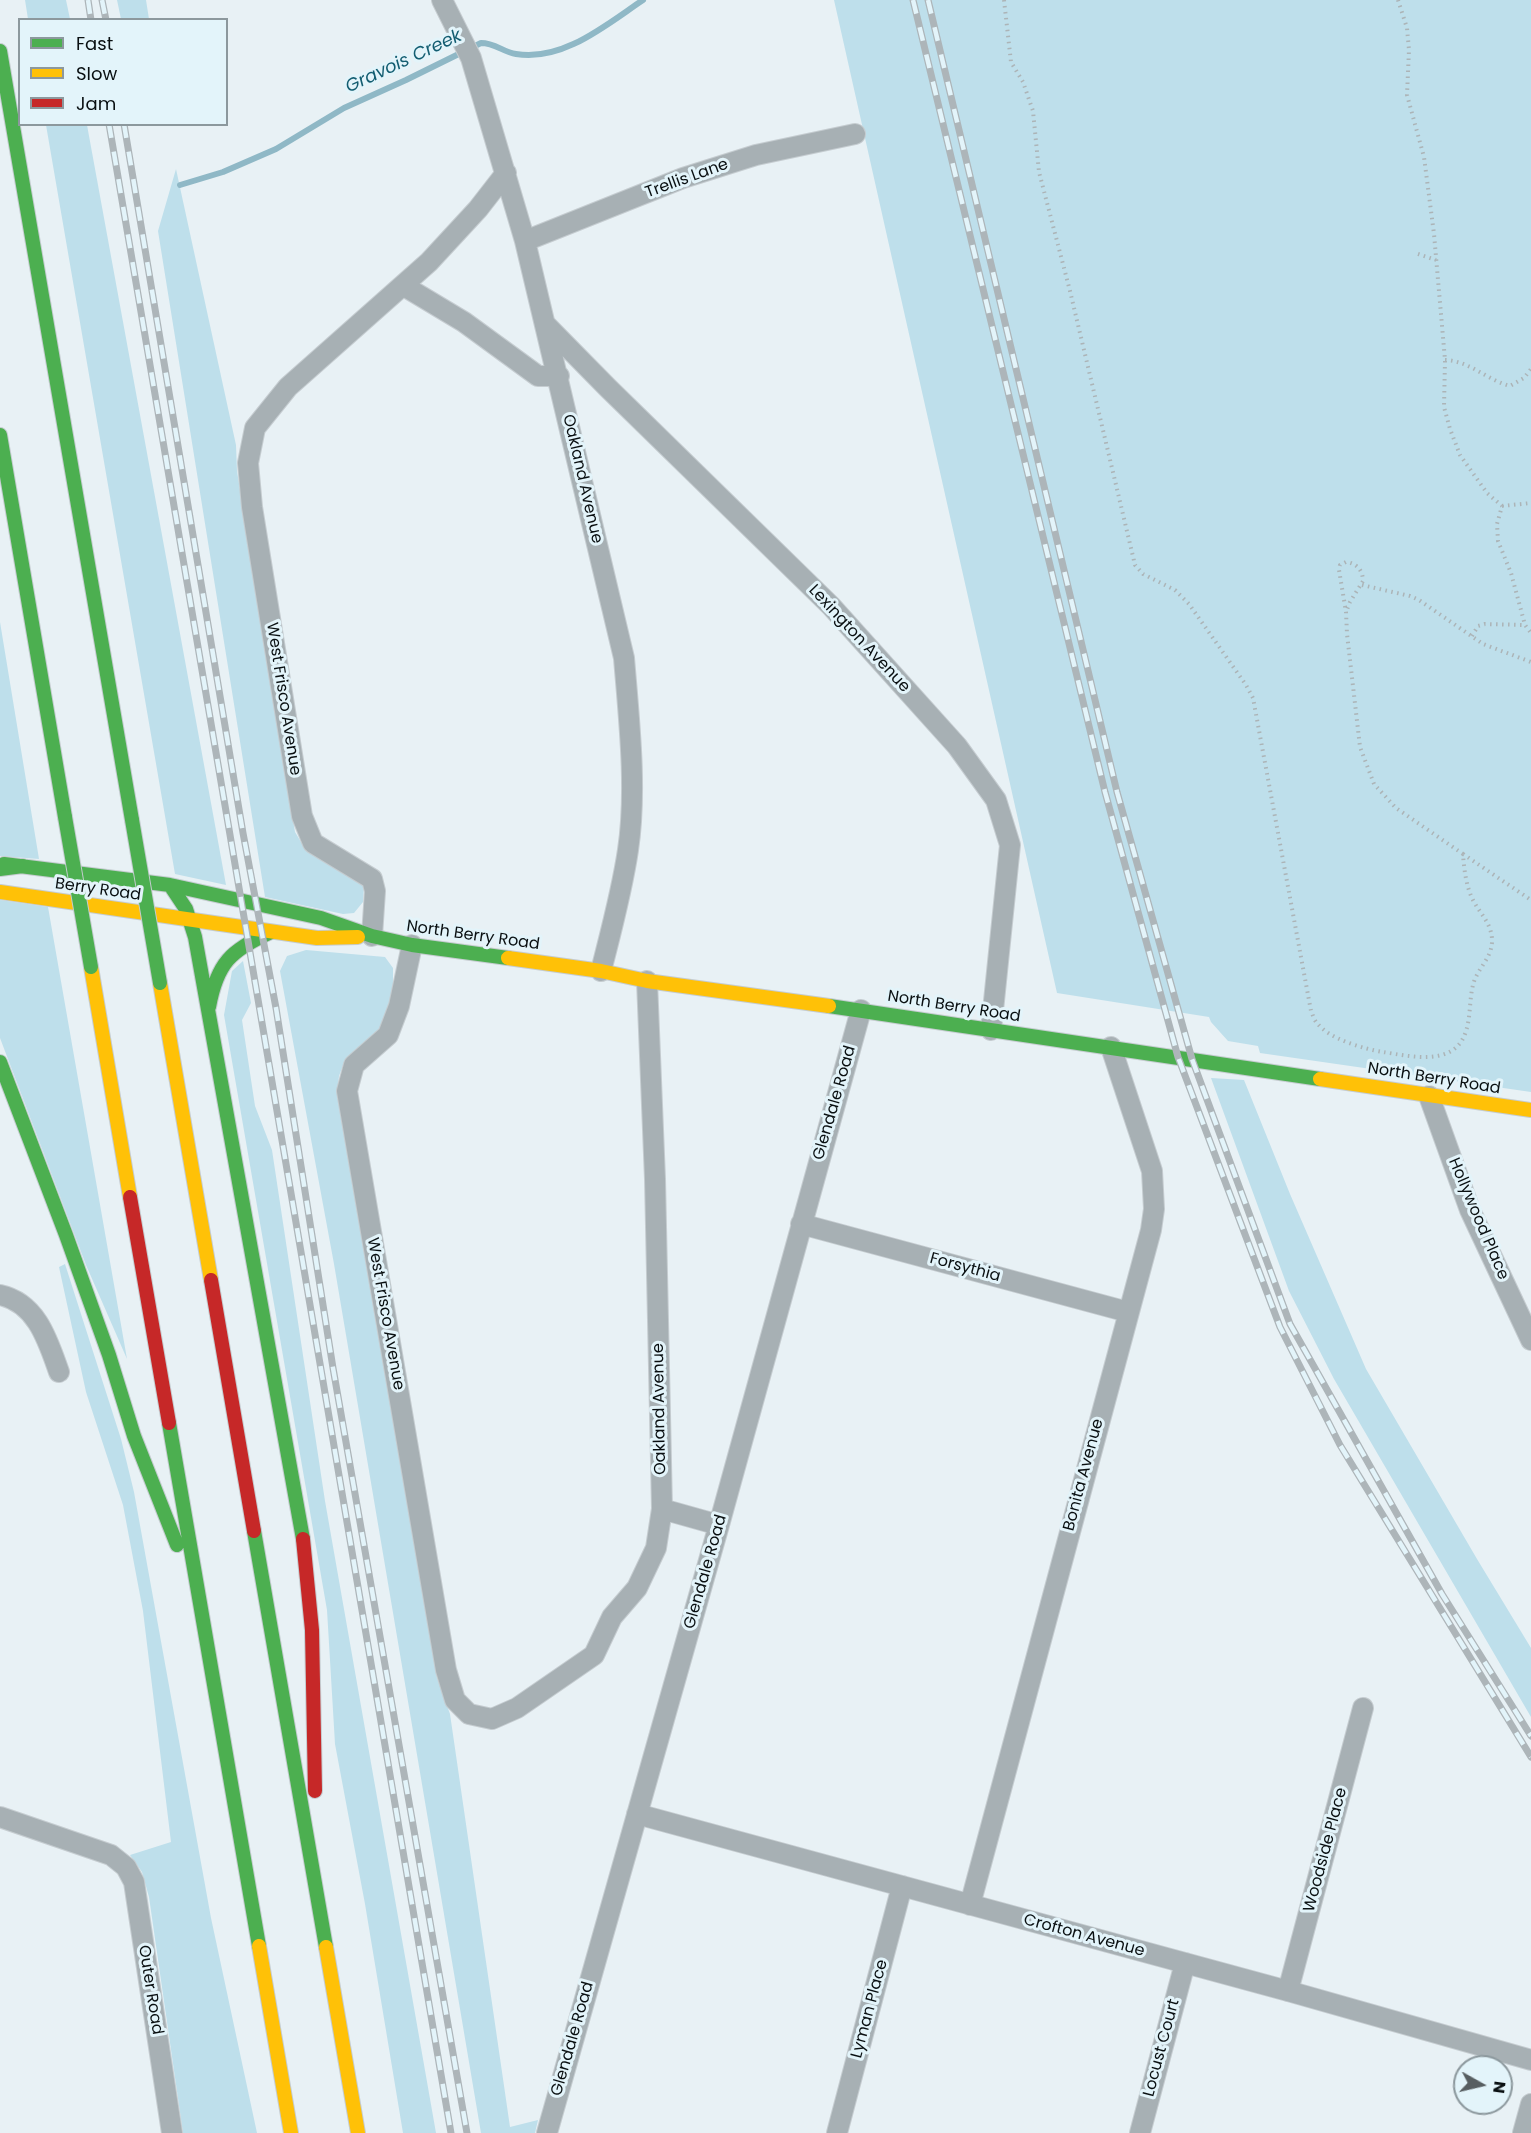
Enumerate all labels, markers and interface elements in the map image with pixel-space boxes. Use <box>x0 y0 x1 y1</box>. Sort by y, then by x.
legend <box>18 18 228 126</box>
water label: Gravois Creek <box>342 26 466 98</box>
text: Fast <box>76 31 113 56</box>
text: Slow <box>76 61 117 86</box>
text: Jam <box>76 91 116 116</box>
street label: Trellis Lane <box>643 155 731 203</box>
street label: Oakland Avenue <box>558 413 606 545</box>
street label: Lexington Avenue <box>804 581 914 697</box>
street label: West Frisco Avenue <box>261 621 305 777</box>
street label: Berry Road <box>54 874 142 906</box>
street label: North Berry Road <box>405 917 541 955</box>
street label: North Berry Road <box>886 987 1022 1027</box>
street label: Glendale Road <box>810 1044 860 1162</box>
street label: North Berry Road <box>1366 1059 1502 1099</box>
street label: Hollywood Place <box>1444 1155 1512 1283</box>
street label: West Frisco Avenue <box>362 1236 408 1392</box>
street label: Forsythia <box>928 1249 1002 1287</box>
street label: Oakland Avenue <box>649 1343 671 1475</box>
street label: Bonita Avenue <box>1060 1417 1108 1533</box>
street label: Glendale Road <box>681 1513 731 1631</box>
street label: Woodside Place <box>1300 1786 1352 1914</box>
street label: Crofton Avenue <box>1021 1911 1147 1961</box>
street label: Outer Road <box>133 1944 167 2036</box>
street label: Lyman Place <box>848 1958 892 2060</box>
street label: Glendale Road <box>548 1980 598 2098</box>
street label: Locust Court <box>1140 1997 1184 2099</box>
north arrow <box>1453 2055 1513 2115</box>
text: N <box>1487 2080 1512 2095</box>

